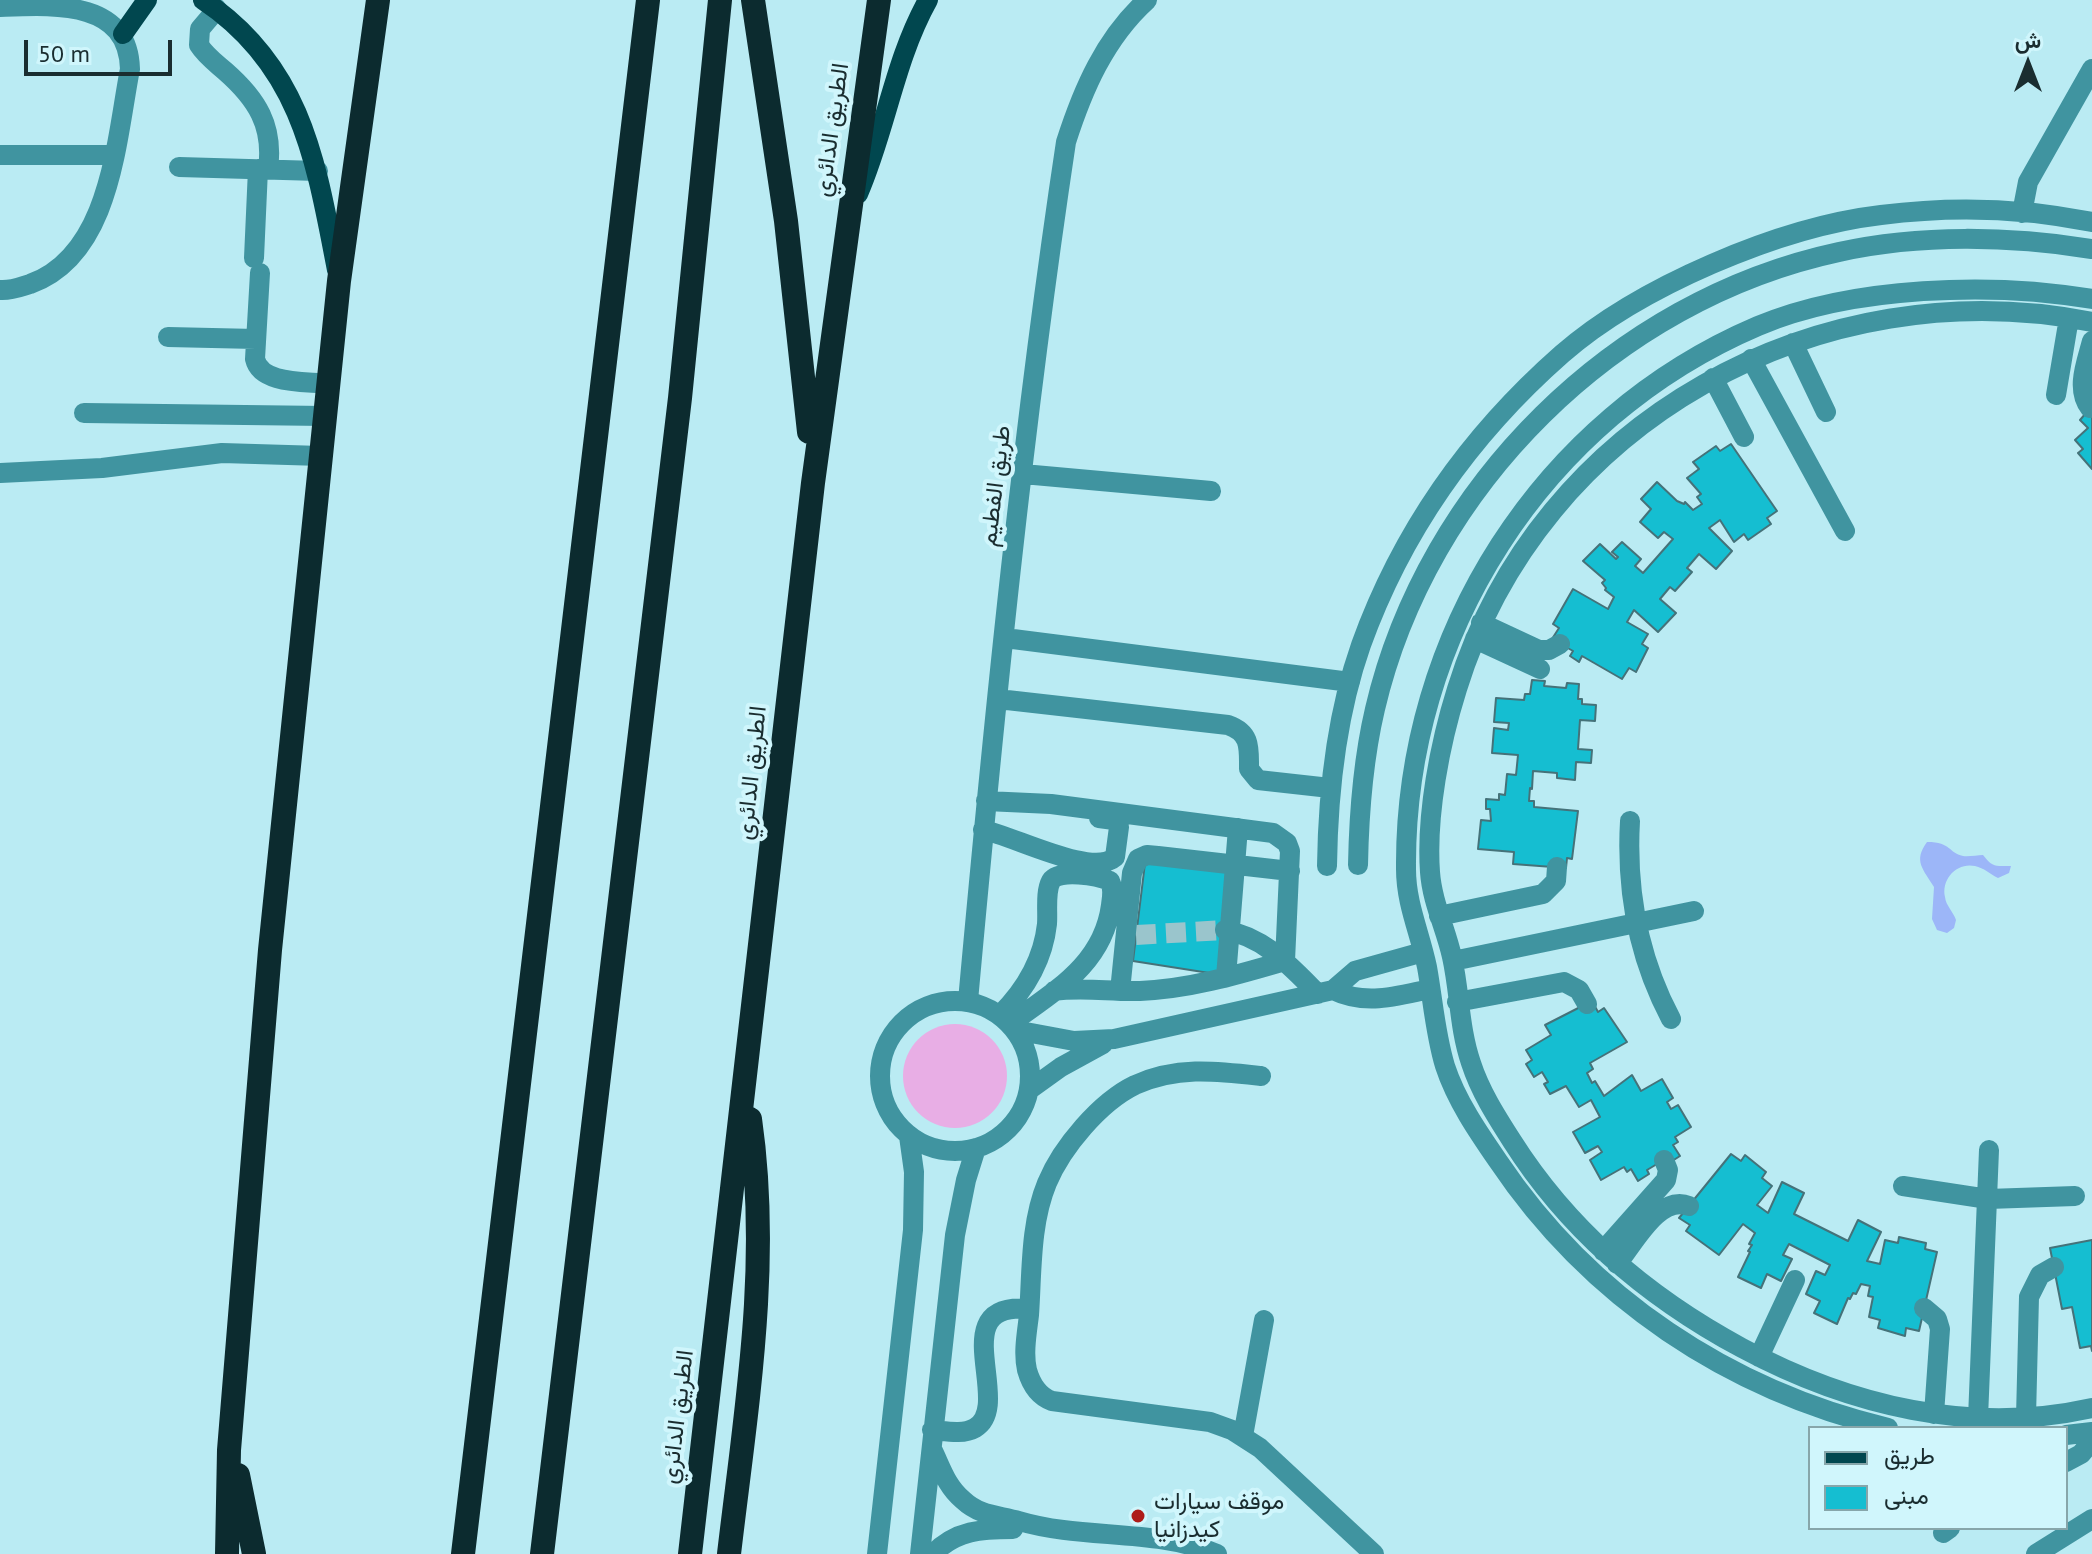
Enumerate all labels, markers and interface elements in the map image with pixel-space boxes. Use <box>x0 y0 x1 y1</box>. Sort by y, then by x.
scale bar <box>28 24 176 74</box>
north arrow <box>1988 24 2068 104</box>
text: ش <box>2015 26 2041 54</box>
text: 50 m <box>38 38 90 69</box>
street label: الطريق الدائري <box>808 61 856 199</box>
street label: طريق الفطيم <box>974 424 1018 548</box>
street label: الطريق الدائري <box>731 705 773 841</box>
street label: الطريق الدائري <box>655 1348 701 1486</box>
legend <box>1808 1426 2068 1530</box>
text: طريق <box>1884 1440 1935 1471</box>
text: مبنى <box>1884 1480 1929 1511</box>
place label: موقف سيارات كيدزانيا <box>1154 1488 1284 1544</box>
marker: موقف سيارات كيدزانيا <box>1129 1507 1147 1525</box>

